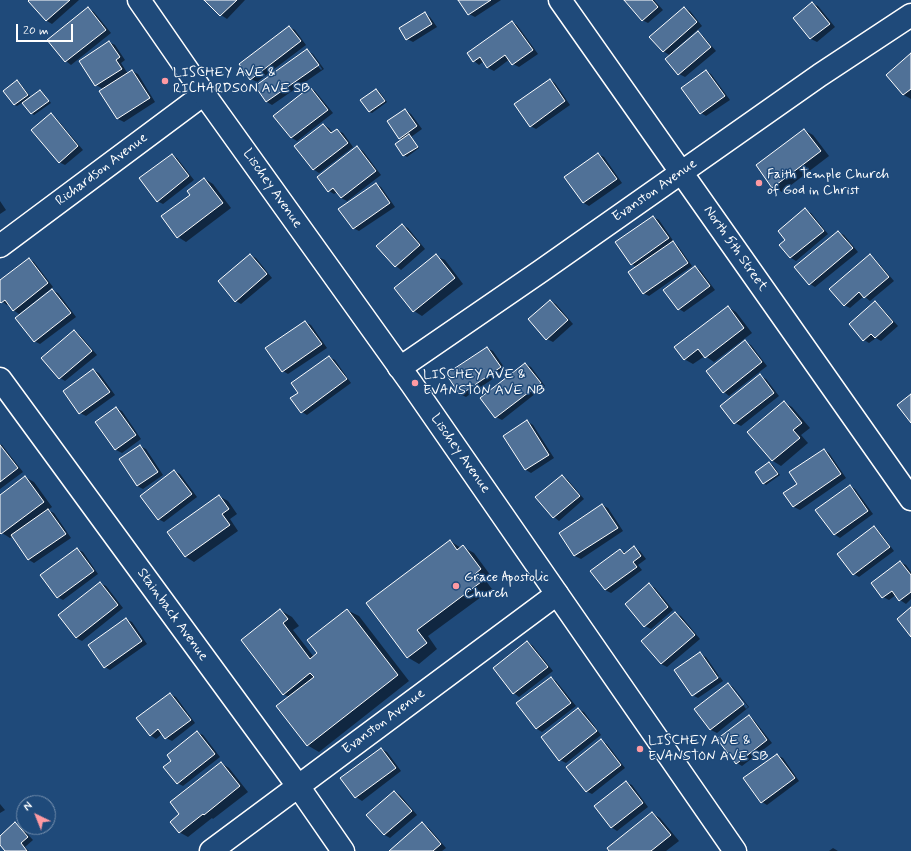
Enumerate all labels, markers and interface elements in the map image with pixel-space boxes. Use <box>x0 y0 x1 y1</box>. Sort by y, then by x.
scale bar <box>18 16 75 42</box>
text: 20 m <box>23 23 49 39</box>
place label: LISCHEY AVE & RICHARDSON AVE SB <box>173 65 310 98</box>
marker: LISCHEY AVE & RICHARDSON AVE SB <box>160 76 170 86</box>
street label: Richardson Avenue <box>53 130 151 210</box>
street label: Lischey Avenue <box>238 146 306 232</box>
street label: Evanston Avenue <box>610 156 700 226</box>
place label: Faith Temple Church of God in Christ <box>767 167 889 200</box>
marker: Faith Temple Church of God in Christ <box>754 178 764 188</box>
street label: North 5th Street <box>699 203 771 295</box>
place label: LISCHEY AVE & EVANSTON AVE NB <box>423 367 545 400</box>
marker: LISCHEY AVE & EVANSTON AVE NB <box>410 378 420 388</box>
street label: Lischey Avenue <box>426 411 494 497</box>
street label: Stainback Avenue <box>133 565 211 665</box>
place label: Grace Apostolic Church <box>464 570 549 602</box>
marker: Grace Apostolic Church <box>451 581 461 591</box>
street label: Evanston Avenue <box>339 685 429 759</box>
place label: LISCHEY AVE & EVANSTON AVE SB <box>648 733 768 766</box>
marker: LISCHEY AVE & EVANSTON AVE SB <box>635 744 645 754</box>
north arrow <box>16 795 56 835</box>
text: N <box>21 799 36 815</box>

